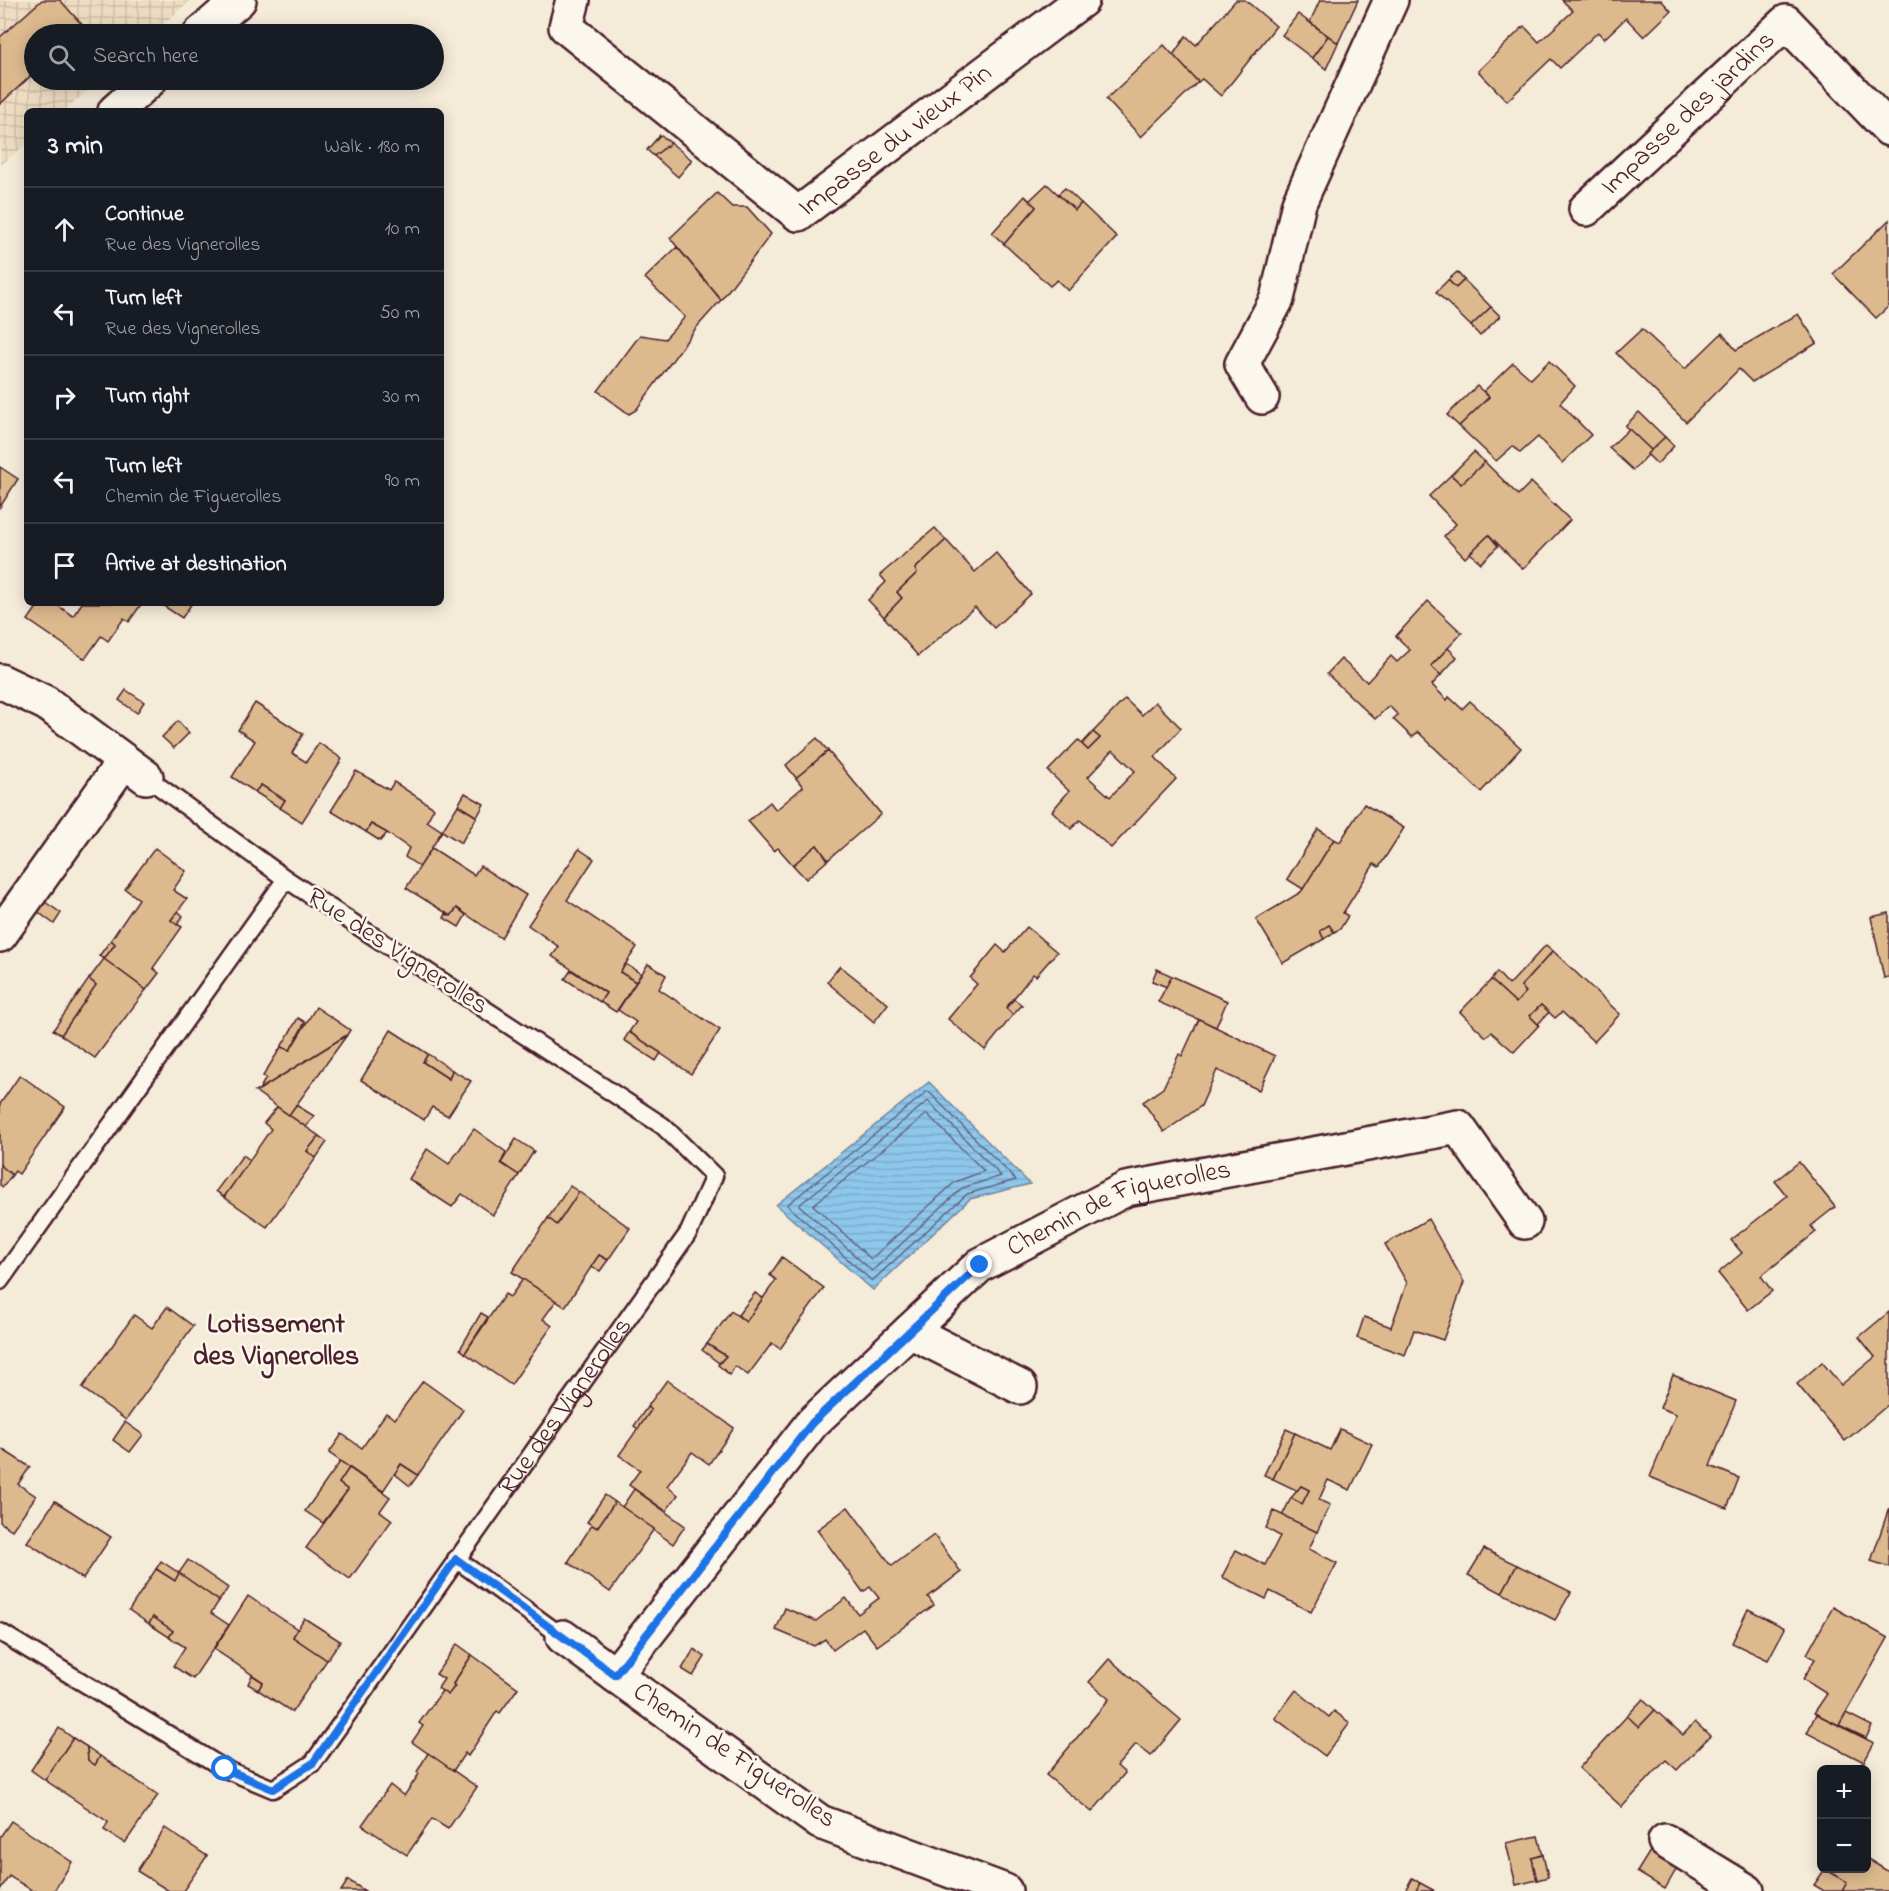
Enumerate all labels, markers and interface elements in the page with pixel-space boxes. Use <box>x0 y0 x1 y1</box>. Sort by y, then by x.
street label: Impasse des jardins <box>1592 22 1784 205</box>
search box <box>24 24 444 90</box>
icon: search <box>45 41 78 74</box>
text: Search here <box>93 41 198 73</box>
street label: Impasse du vieux Pin <box>790 54 1001 227</box>
text: 3 min <box>48 128 103 166</box>
text: Walk · 180 m <box>324 133 420 162</box>
text: Continue <box>105 199 184 231</box>
icon: ahead <box>48 213 81 246</box>
text: 10 m <box>384 215 420 244</box>
text: Rue des Vignerolles <box>105 231 260 260</box>
text: Turn left <box>105 283 182 315</box>
icon: left <box>48 297 81 330</box>
text: 50 m <box>379 299 420 328</box>
text: Rue des Vignerolles <box>105 315 260 344</box>
icon: right <box>48 381 81 414</box>
text: Turn right <box>105 381 190 413</box>
text: 30 m <box>383 383 420 412</box>
text: Turn left <box>105 451 182 483</box>
icon: left <box>48 465 81 498</box>
text: 90 m <box>385 467 420 496</box>
text: Chemin de Figuerolles <box>105 483 281 512</box>
icon: arrive <box>48 549 81 582</box>
text: Arrive at destination <box>105 549 287 581</box>
street label: Rue des Vignerolles <box>298 878 496 1026</box>
street label: Chemin de Figuerolles <box>1000 1150 1234 1267</box>
route end <box>966 1251 992 1277</box>
district label: Lotissement des Vignerolles <box>193 1305 359 1379</box>
street label: Rue des Vignerolles <box>489 1309 642 1503</box>
street label: Chemin de Figuerolles <box>624 1673 844 1839</box>
route start <box>211 1755 237 1781</box>
map controls <box>1817 1765 1871 1873</box>
button: + <box>1817 1765 1871 1819</box>
button: − <box>1817 1819 1871 1873</box>

